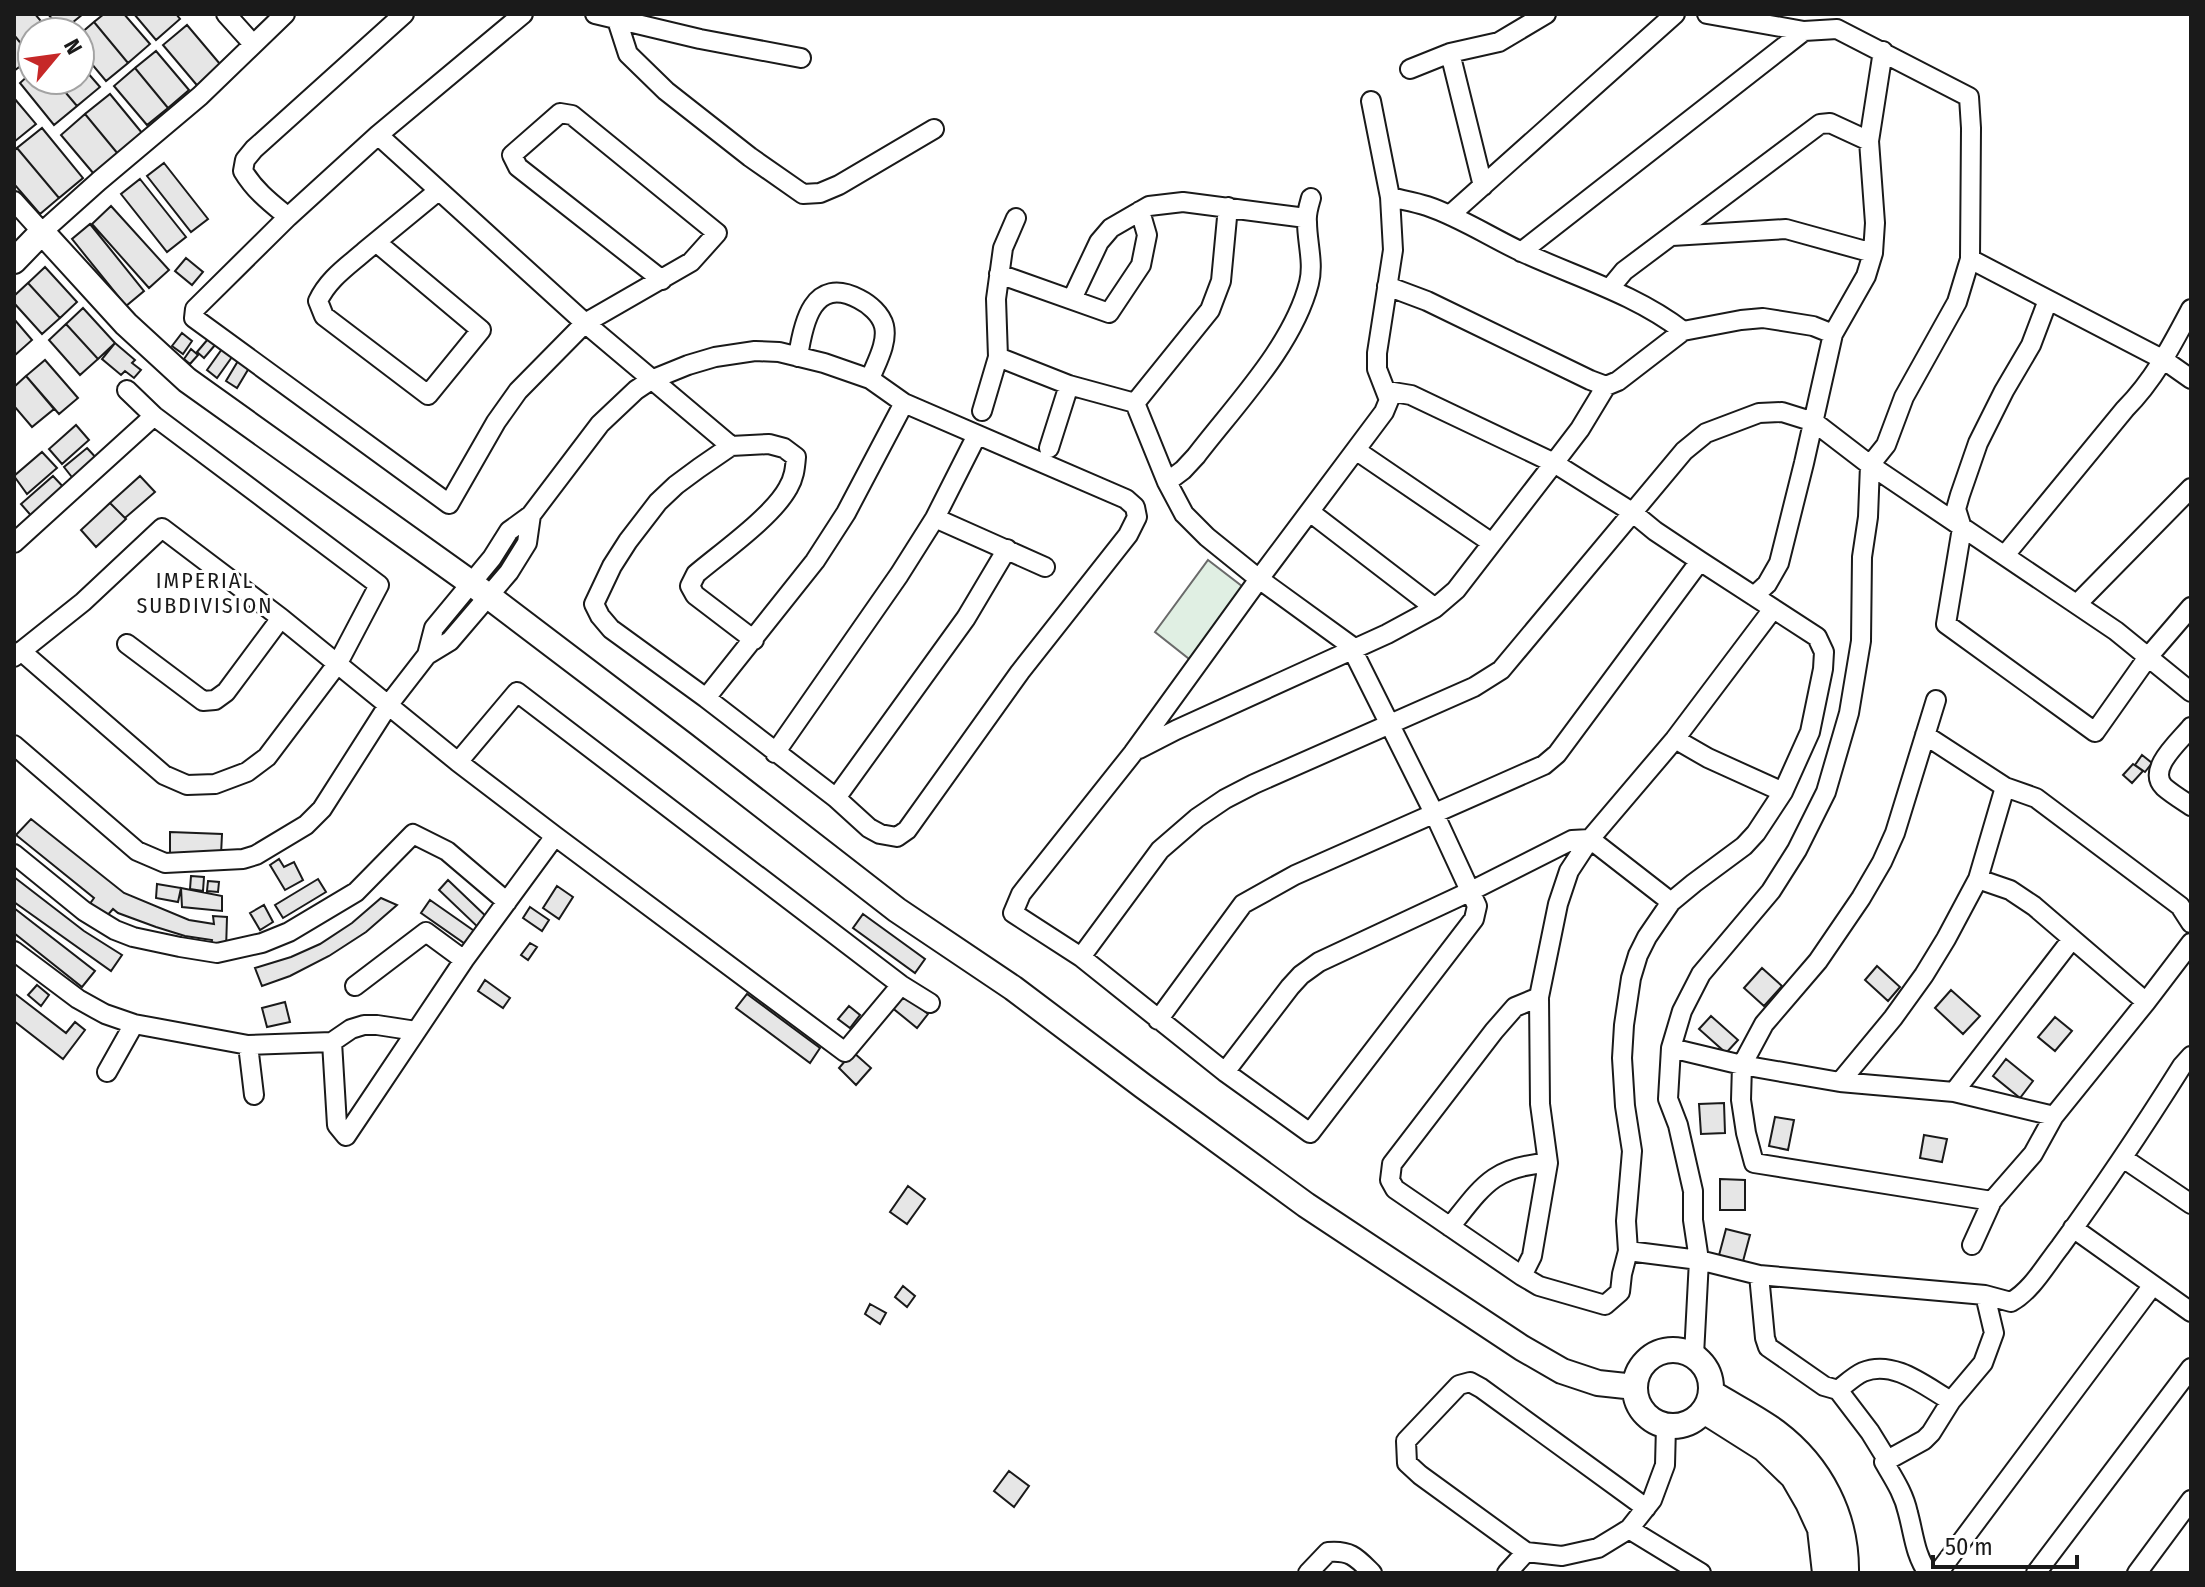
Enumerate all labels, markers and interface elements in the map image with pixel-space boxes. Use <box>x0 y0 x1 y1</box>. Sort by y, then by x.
north arrow <box>16 16 96 96</box>
text: N <box>58 34 88 59</box>
district label: IMPERIAL SUBDIVISION <box>136 567 274 619</box>
scale bar <box>1933 1519 2077 1569</box>
text: 50 m <box>1945 1533 1993 1561</box>

